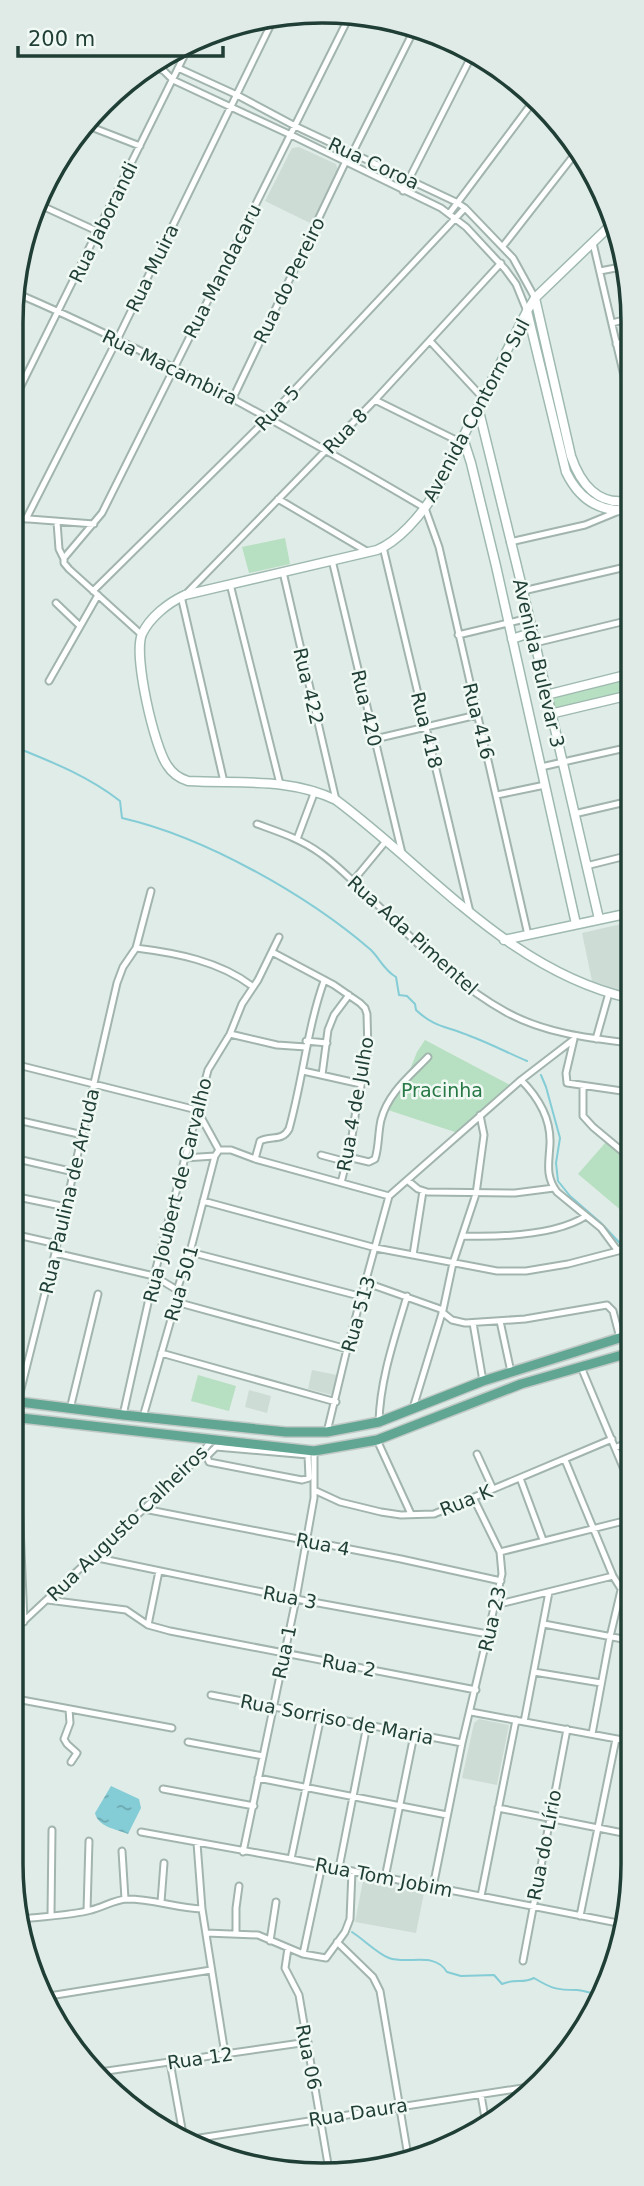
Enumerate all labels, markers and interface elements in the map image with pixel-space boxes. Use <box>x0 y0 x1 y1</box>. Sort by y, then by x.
scale bar <box>18 14 222 58</box>
text: 200 m <box>28 27 95 51</box>
street label: Rua Coroa <box>325 132 423 194</box>
street label: Rua Jaborandi <box>64 158 142 286</box>
street label: Rua Mandacaru <box>179 200 265 342</box>
street label: Rua do Pereiro <box>249 213 329 347</box>
street label: Rua Muira <box>121 220 183 316</box>
street label: Avenida Contorno Sul <box>418 315 534 505</box>
street label: Rua Macambira <box>99 325 241 409</box>
street label: Rua 5 <box>250 381 304 435</box>
street label: Rua 8 <box>318 404 372 458</box>
street label: Avenida Bulevar 3 <box>509 576 569 750</box>
street label: Rua 422 <box>289 645 329 727</box>
street label: Rua 420 <box>347 667 387 749</box>
street label: Rua 416 <box>459 680 499 762</box>
street label: Rua 418 <box>407 689 447 771</box>
street label: Rua Ada Pimentel <box>343 871 483 999</box>
street label: Rua 4 de Julho <box>332 1035 378 1173</box>
street label: Rua Joubert de Carvalho <box>138 1075 216 1305</box>
park label: Pracinha <box>401 1079 483 1101</box>
street label: Rua Paulina de Arruda <box>35 1086 103 1296</box>
street label: Rua 501 <box>160 1242 202 1324</box>
street label: Rua 513 <box>337 1273 379 1355</box>
street label: Rua Augusto Calheiros <box>42 1441 212 1605</box>
street label: Rua K <box>437 1479 496 1520</box>
street label: Rua 4 <box>294 1528 352 1560</box>
street label: Rua 3 <box>261 1581 319 1613</box>
street label: Rua 23 <box>474 1584 510 1654</box>
street label: Rua 1 <box>268 1623 300 1681</box>
street label: Rua 2 <box>320 1649 378 1681</box>
street label: Rua Sorriso de Maria <box>238 1689 436 1749</box>
street label: Rua do Lírio <box>522 1788 566 1902</box>
street label: Rua Tom Jobim <box>313 1853 455 1901</box>
street label: Rua 06 <box>292 2022 326 2092</box>
street label: Rua 12 <box>166 2042 234 2074</box>
street label: Rua Daura <box>307 2093 409 2131</box>

